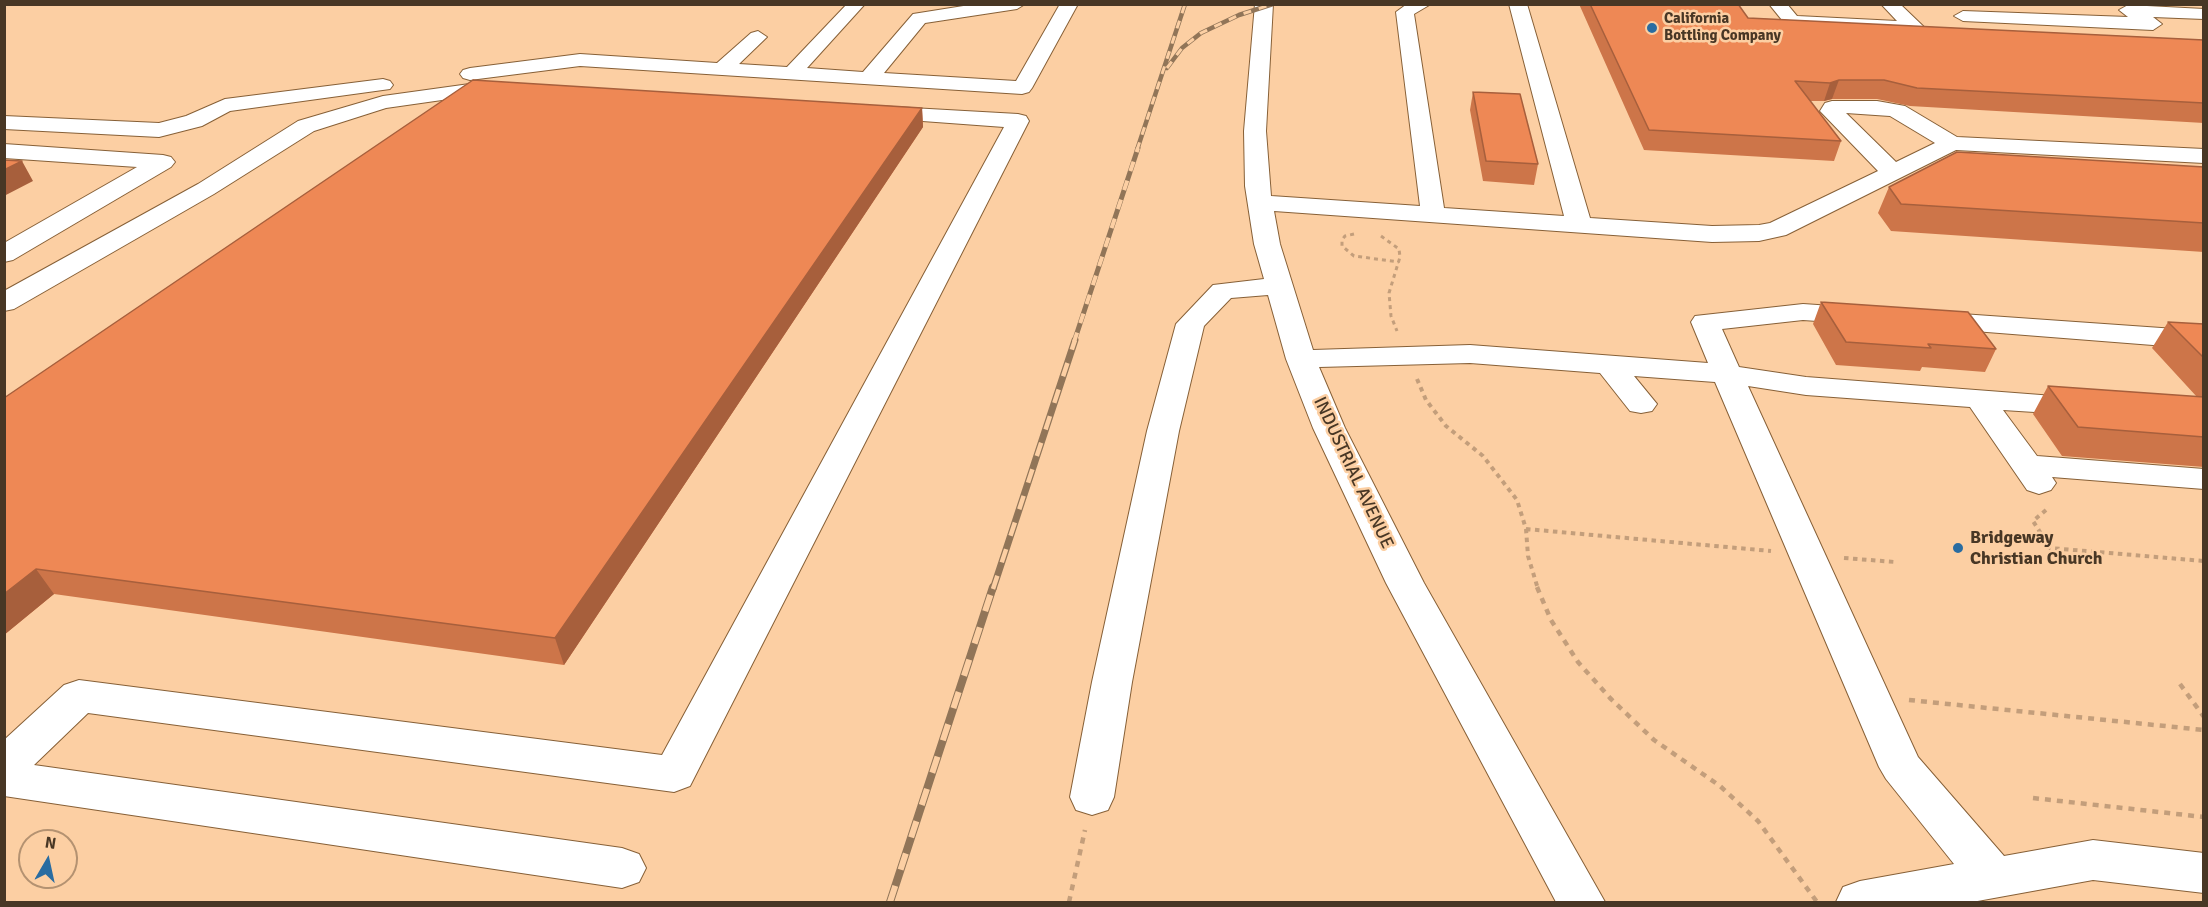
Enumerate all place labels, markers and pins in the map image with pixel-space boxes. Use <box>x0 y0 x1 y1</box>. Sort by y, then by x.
place label: California Bottling Company <box>1664 10 1781 45</box>
marker: California Bottling Company <box>1645 21 1659 35</box>
place label: Bridgeway Christian Church <box>1970 527 2103 570</box>
marker: Bridgeway Christian Church <box>1951 541 1965 555</box>

